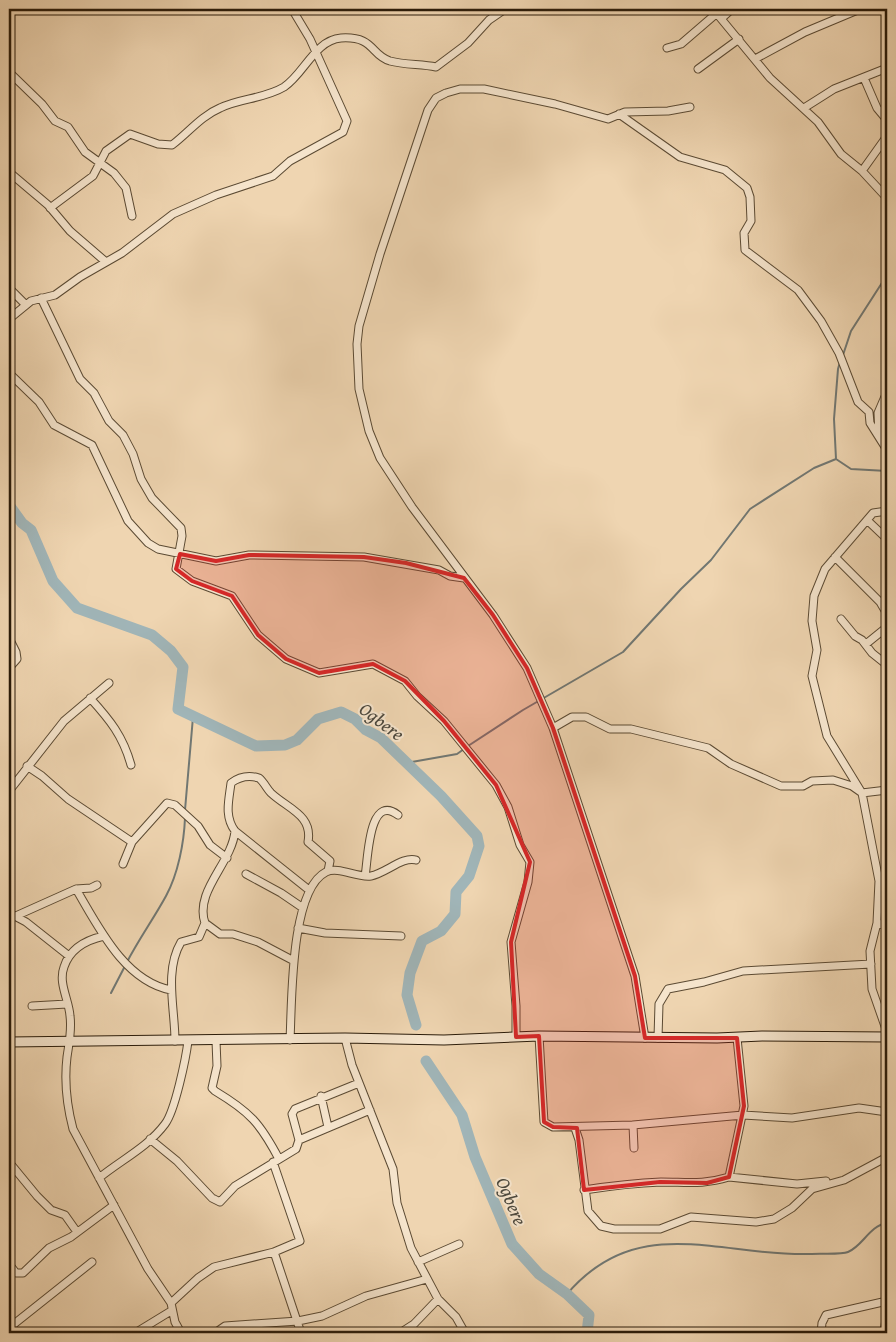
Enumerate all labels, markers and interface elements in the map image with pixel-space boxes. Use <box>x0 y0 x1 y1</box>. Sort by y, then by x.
water label: Ogbere <box>354 695 411 747</box>
water label: Ogbere <box>489 1172 535 1230</box>

